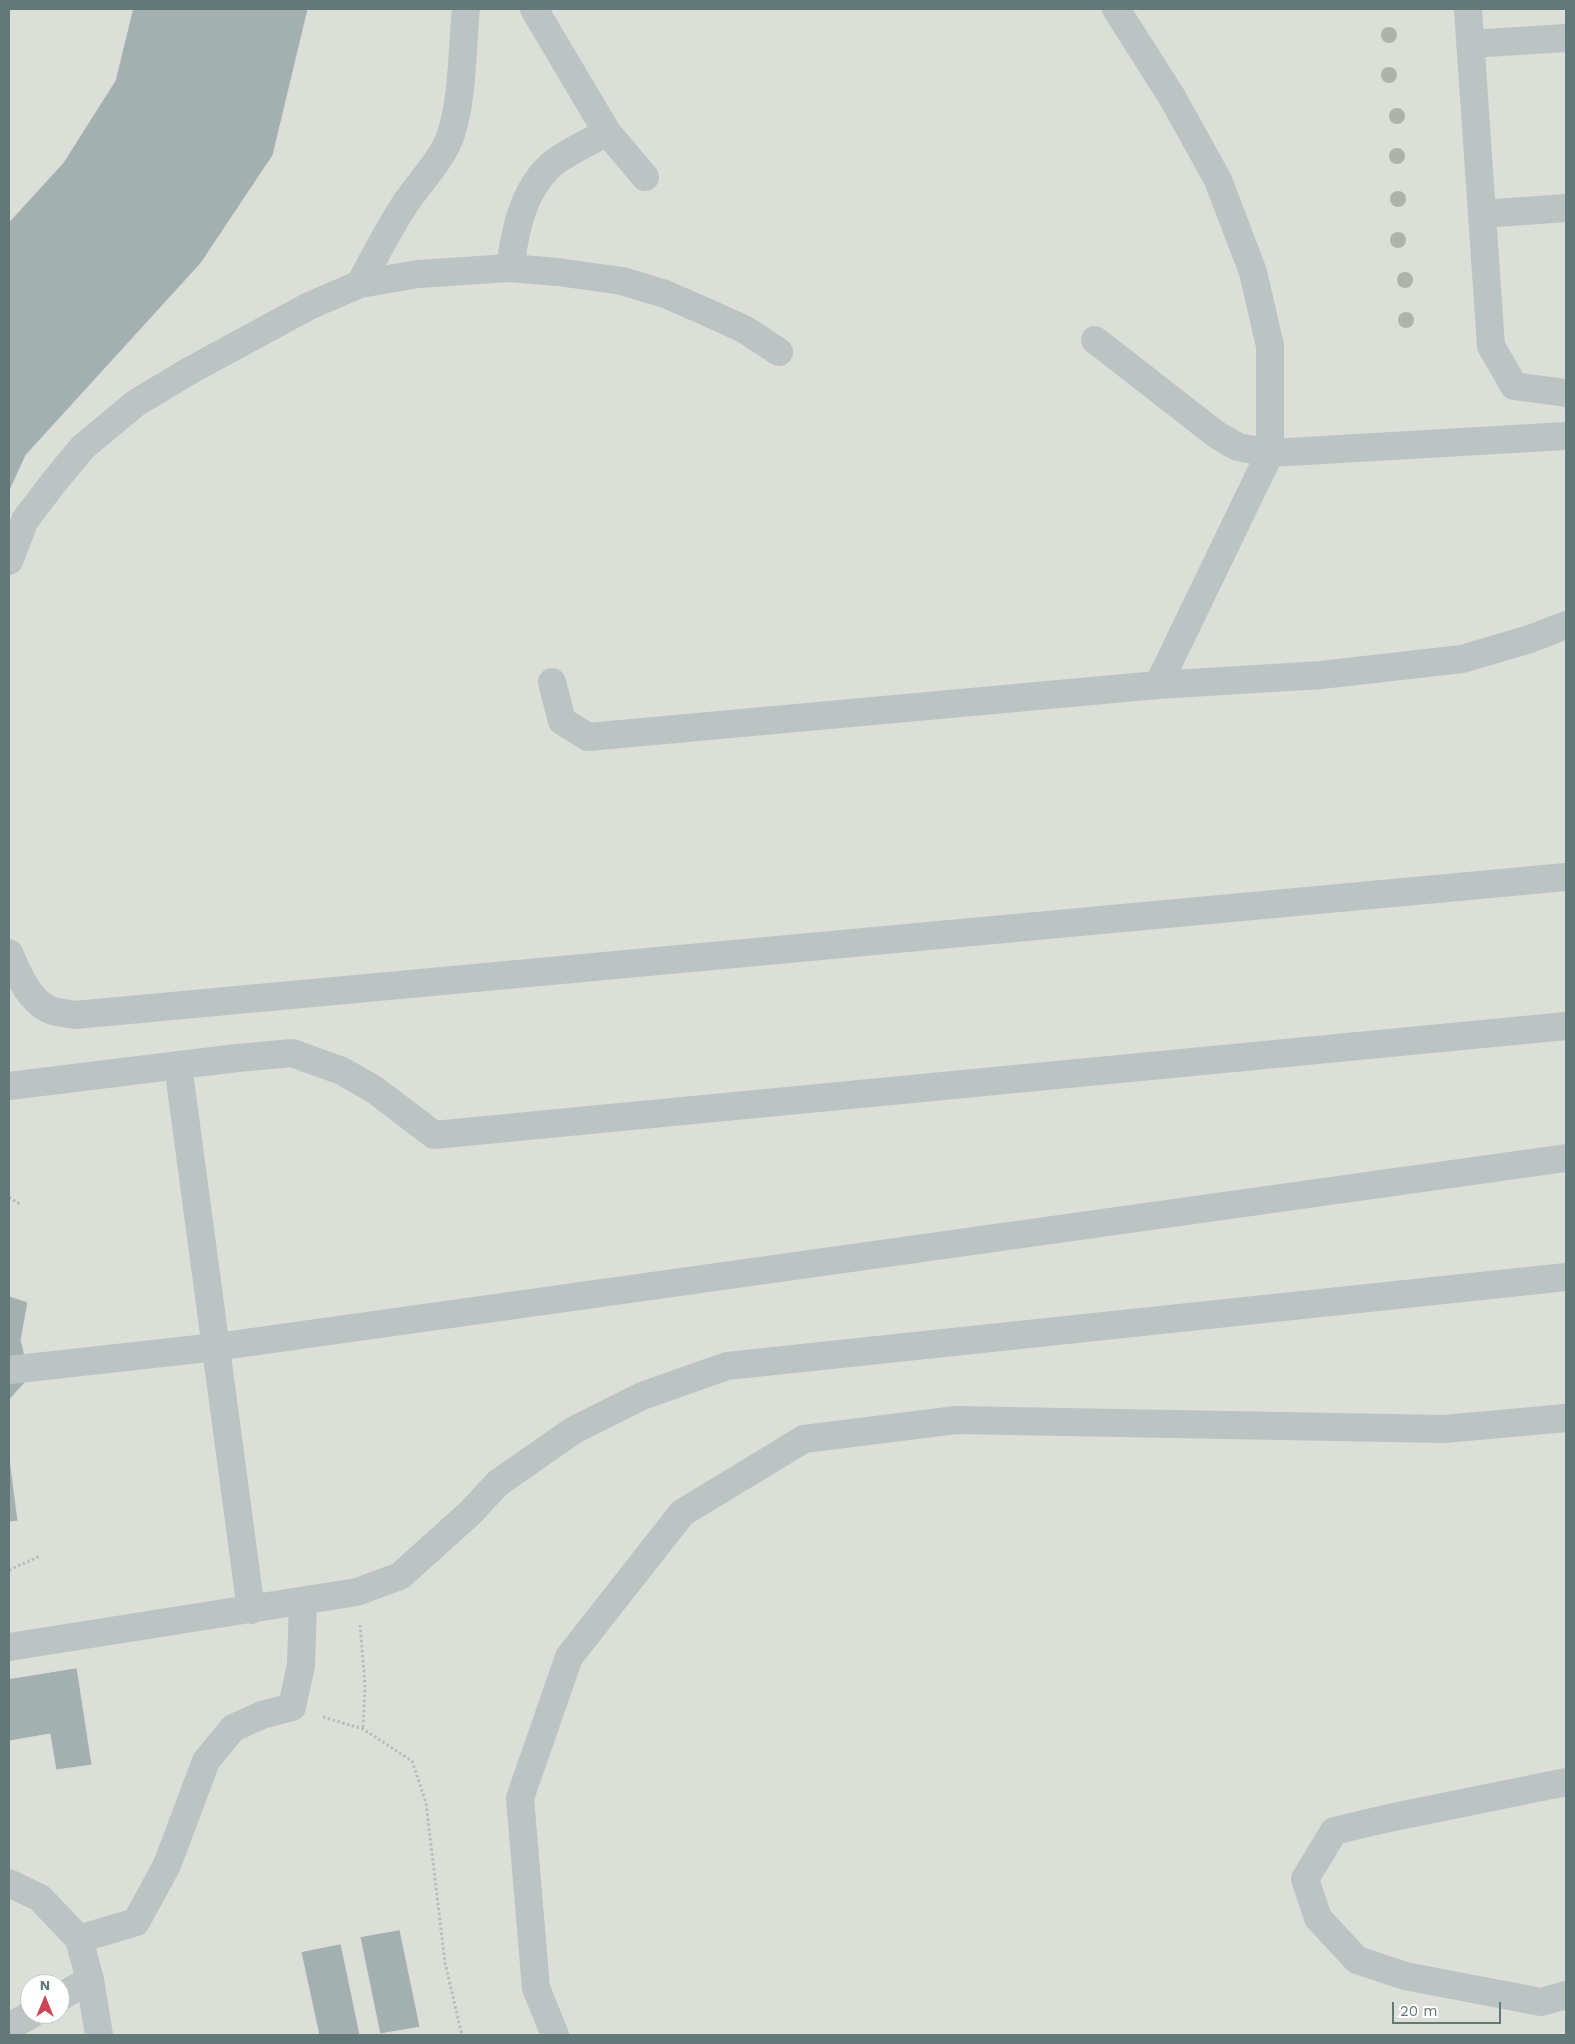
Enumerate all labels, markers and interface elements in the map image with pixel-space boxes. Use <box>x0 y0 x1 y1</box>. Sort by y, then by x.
north arrow <box>20 1974 70 2024</box>
text: N <box>40 1977 50 1993</box>
scale bar <box>1395 1992 1504 2024</box>
text: 20 m <box>1400 2002 1438 2020</box>

